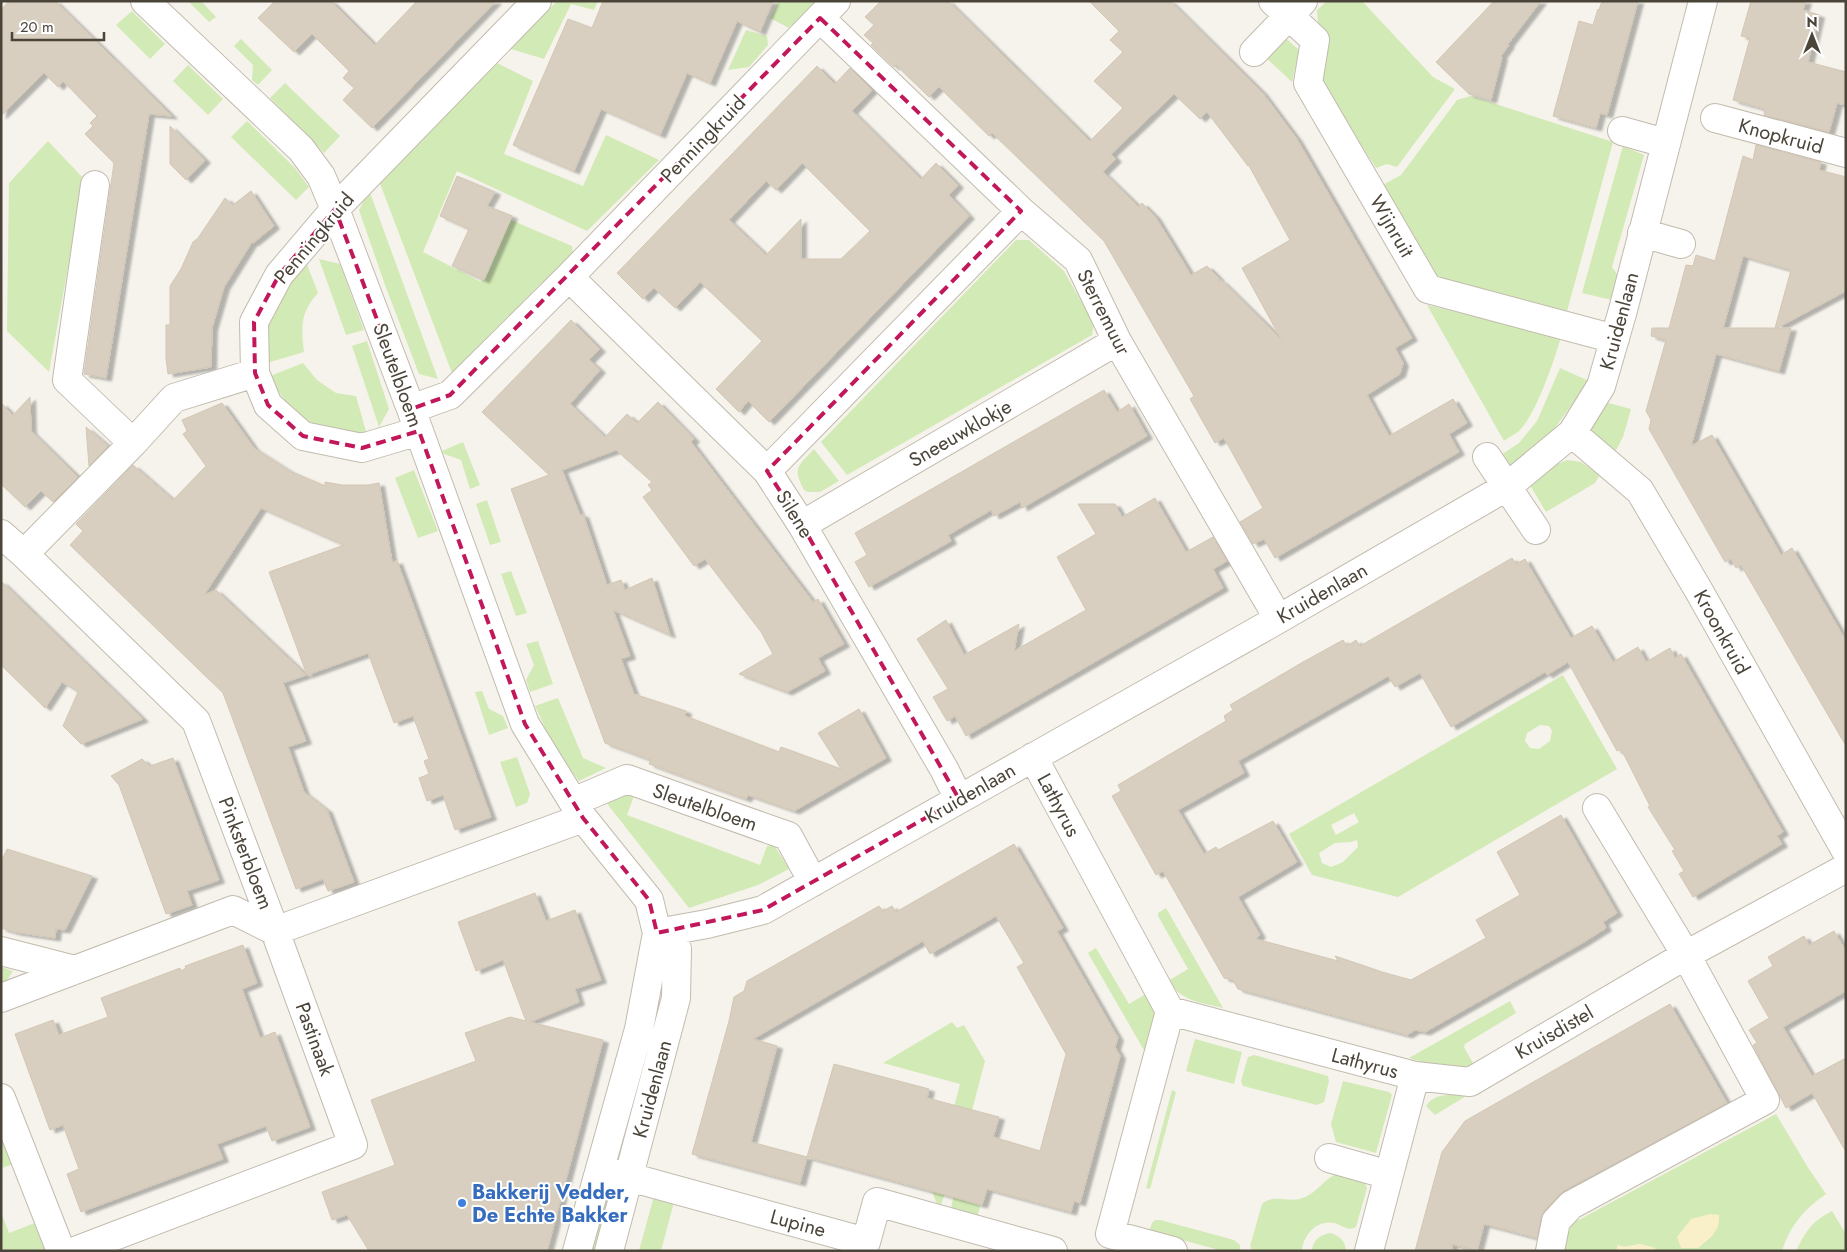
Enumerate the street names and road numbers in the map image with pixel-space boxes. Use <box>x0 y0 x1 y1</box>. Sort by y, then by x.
street label: Penningkruid <box>654 89 753 190</box>
street label: Knopkruid <box>1735 111 1827 162</box>
street label: Penningkruid <box>267 186 361 290</box>
street label: Wijnruit <box>1362 190 1421 263</box>
street label: Sterremuur <box>1069 264 1138 360</box>
street label: Kruidenlaan <box>1592 269 1646 373</box>
street label: Sleutelbloem <box>365 319 430 431</box>
street label: Sneeuwklokje <box>903 392 1017 475</box>
street label: Silene <box>769 485 821 544</box>
street label: Kruidenlaan <box>1272 556 1373 631</box>
street label: Kroonkruid <box>1686 585 1757 680</box>
street label: Kruidenlaan <box>920 756 1021 831</box>
street label: Lathyrus <box>1030 768 1087 842</box>
street label: Sleutelbloem <box>649 776 761 839</box>
street label: Pinksterbloem <box>211 793 280 914</box>
street label: Pastinaak <box>288 998 341 1080</box>
street label: Kruisdistel <box>1510 998 1599 1067</box>
street label: Kruidenlaan <box>625 1037 679 1141</box>
street label: Lathyrus <box>1328 1041 1401 1086</box>
street label: Lupine <box>767 1202 829 1245</box>

